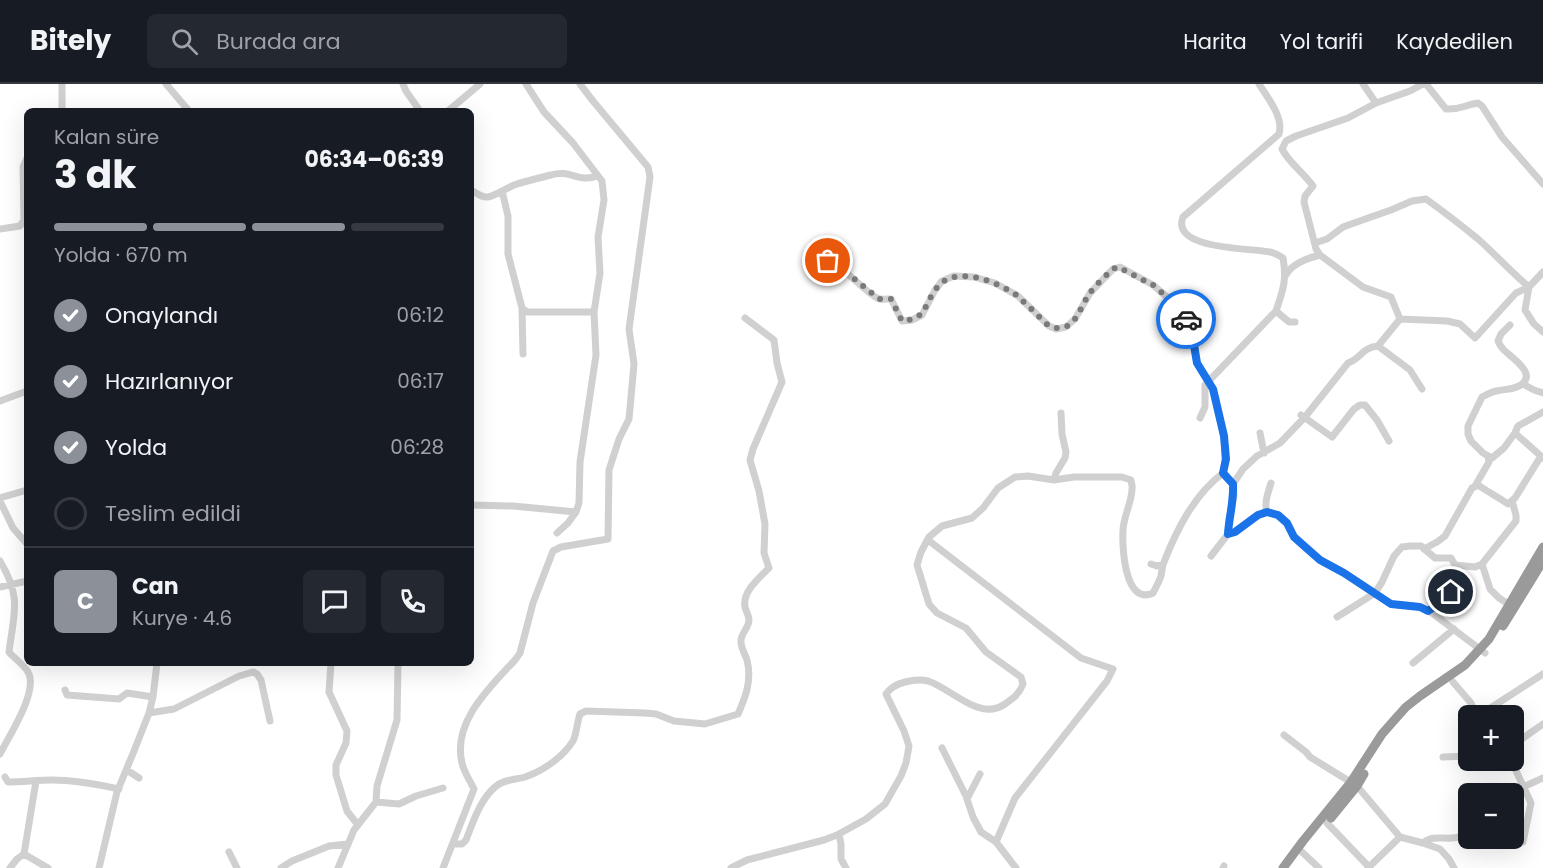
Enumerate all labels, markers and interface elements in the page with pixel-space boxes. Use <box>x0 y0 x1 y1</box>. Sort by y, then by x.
search box <box>147 14 567 68</box>
text: Bitely <box>30 21 111 60</box>
icon: search <box>168 25 201 58</box>
text: Burada ara <box>216 26 341 57</box>
text: Harita <box>1183 27 1247 56</box>
text: Yol tarifi <box>1280 27 1363 56</box>
text: Kaydedilen <box>1396 27 1513 56</box>
text: Kalan süre <box>54 123 159 151</box>
text: 06:34–06:39 <box>304 144 444 175</box>
text: 3 dk <box>54 147 136 202</box>
pin <box>802 235 853 286</box>
text: Yolda · 670 m <box>54 241 187 269</box>
icon: bag <box>811 244 844 277</box>
courier <box>1156 289 1216 349</box>
icon: check <box>54 299 87 332</box>
text: Onaylandı <box>105 300 218 331</box>
text: 06:12 <box>397 301 444 329</box>
icon: car <box>1170 303 1203 336</box>
icon: check <box>54 365 87 398</box>
text: Hazırlanıyor <box>105 366 233 397</box>
text: 06:17 <box>397 367 444 395</box>
icon: check <box>54 431 87 464</box>
text: Yolda <box>105 432 167 463</box>
text: 06:28 <box>390 433 444 461</box>
text: Teslim edildi <box>105 498 241 529</box>
pin <box>1425 566 1476 617</box>
button: chat <box>303 570 366 633</box>
button: phone <box>381 570 444 633</box>
text: Can <box>132 571 179 602</box>
icon: home <box>1434 575 1467 608</box>
text: C <box>77 586 94 617</box>
text: Kurye · 4.6 <box>132 604 232 632</box>
map controls <box>1458 705 1524 849</box>
button: + <box>1458 705 1524 771</box>
button: − <box>1458 783 1524 849</box>

